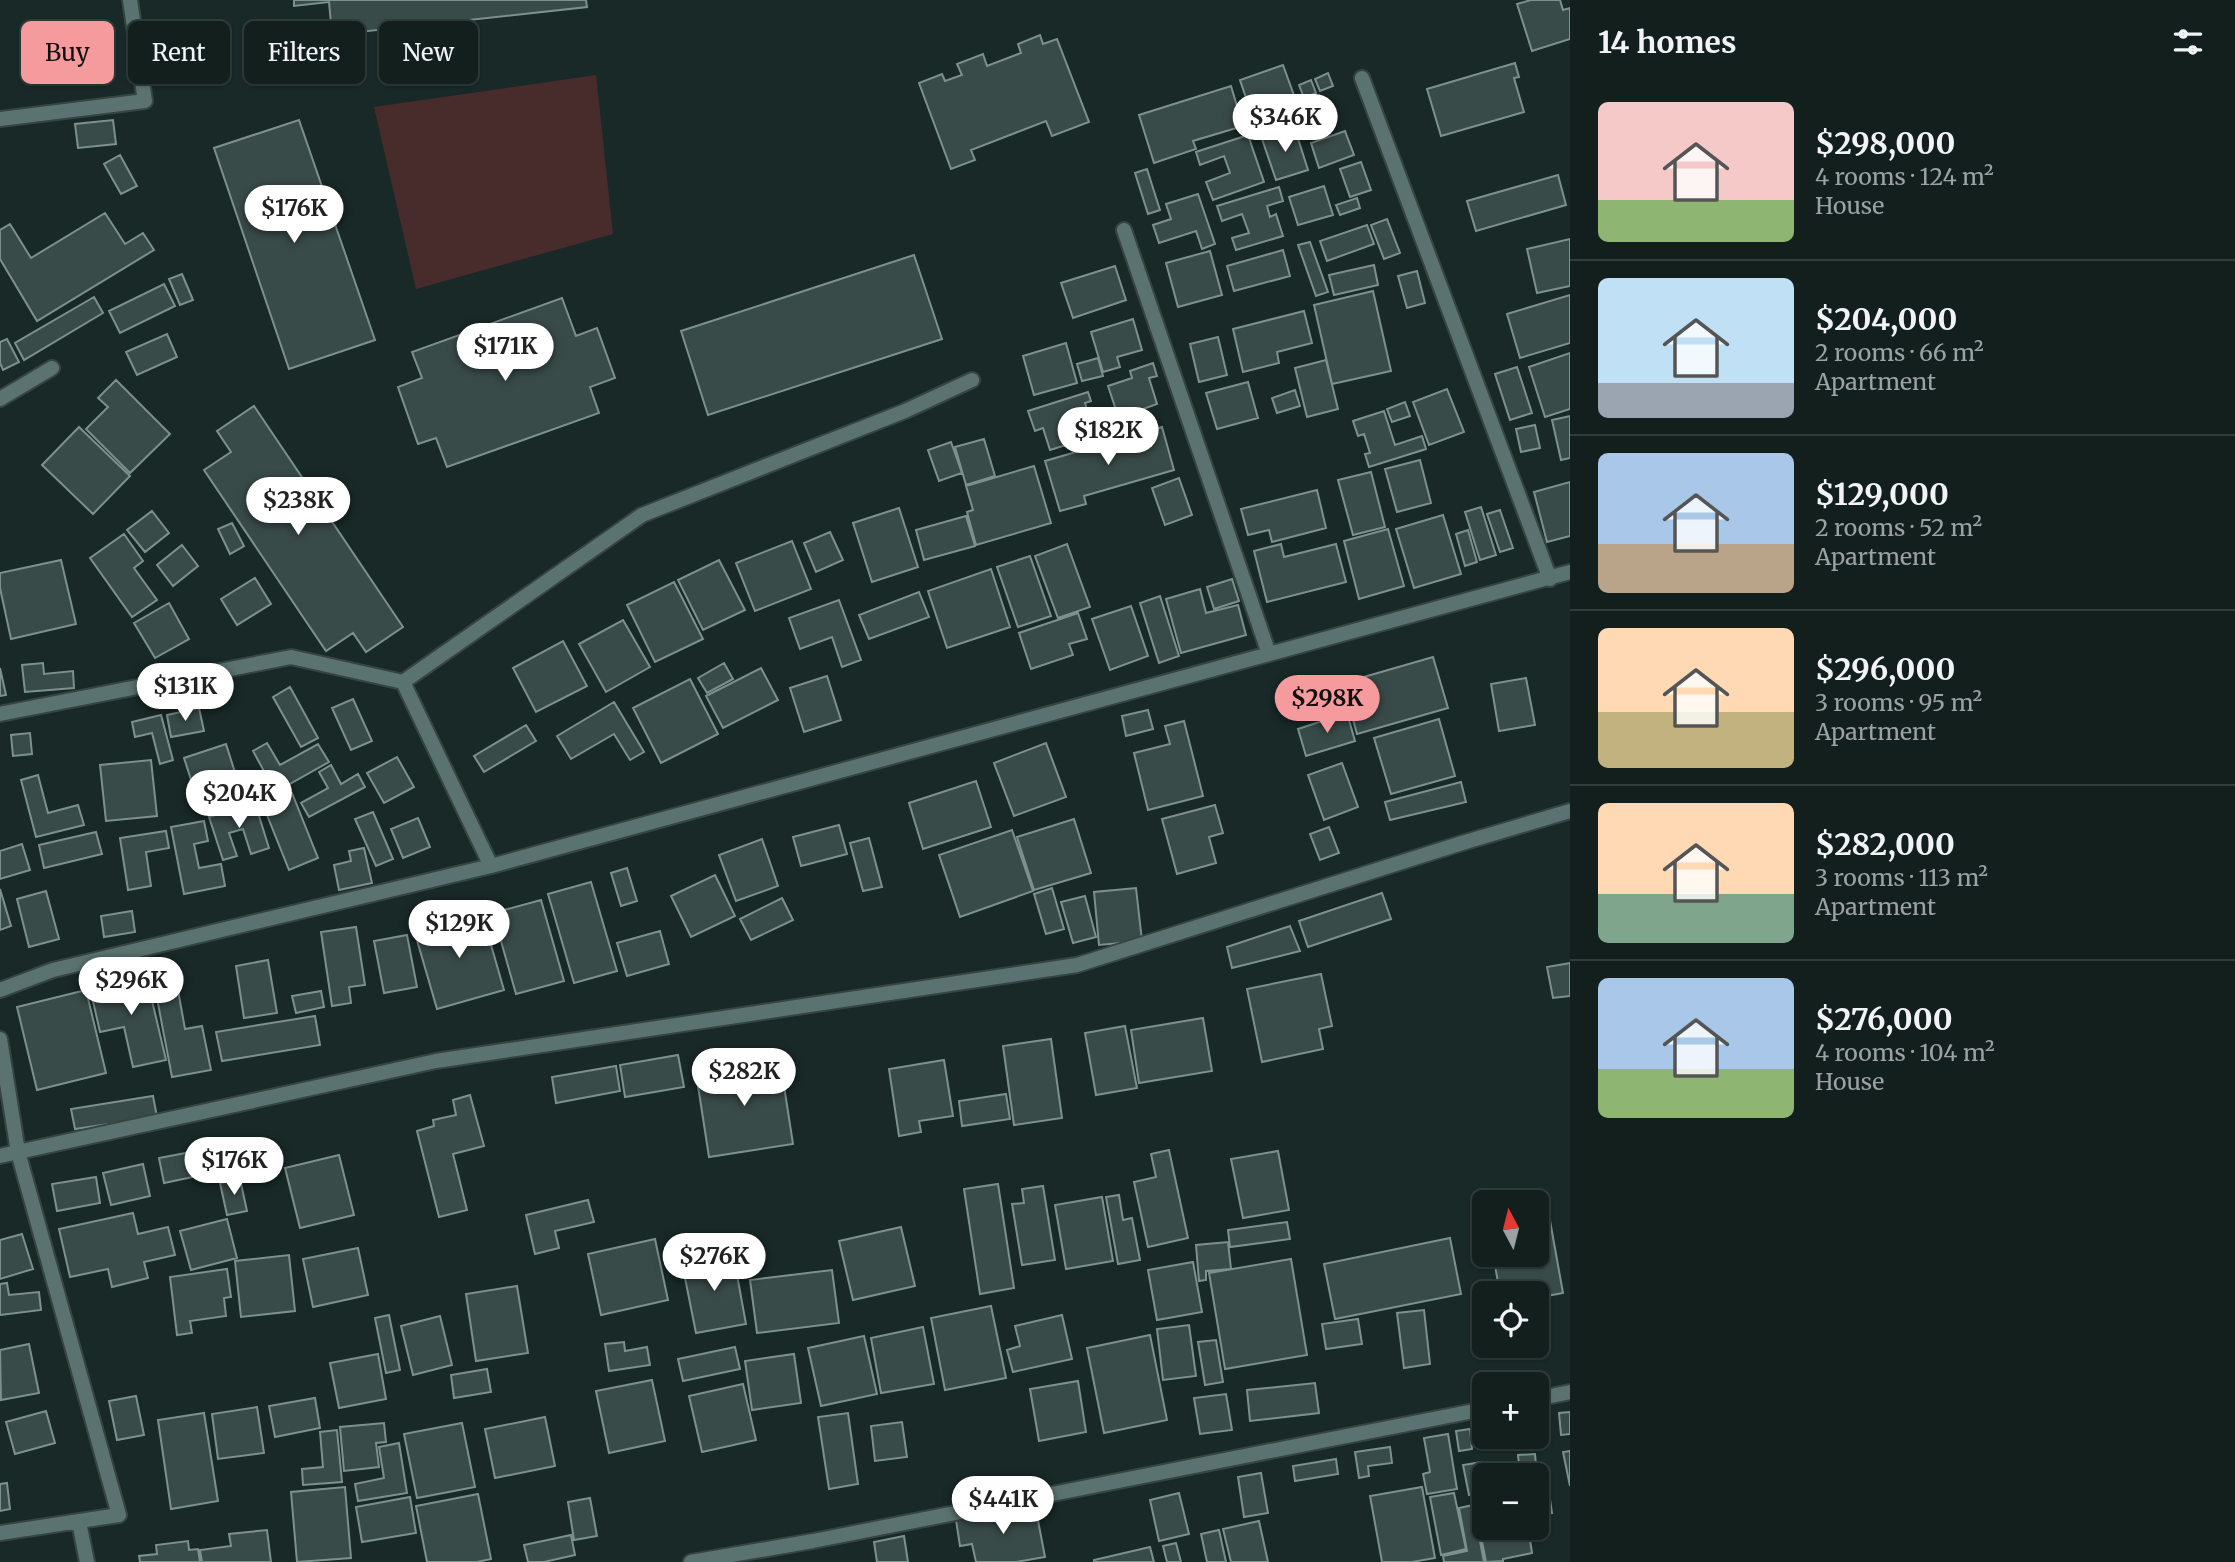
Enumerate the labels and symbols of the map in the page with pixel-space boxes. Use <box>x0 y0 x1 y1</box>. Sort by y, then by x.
pin: $346K <box>1236 94 1334 154</box>
pin: $176K <box>245 186 343 245</box>
pin: $171K <box>456 324 554 383</box>
pin: $182K <box>1059 407 1157 467</box>
pin: $238K <box>249 477 347 537</box>
pin: $131K <box>136 664 234 723</box>
pin: $298K <box>1278 676 1376 735</box>
pin: $204K <box>190 770 288 830</box>
pin: $129K <box>410 900 508 960</box>
pin: $296K <box>82 958 180 1017</box>
pin: $282K <box>695 1048 793 1108</box>
pin: $176K <box>185 1138 283 1197</box>
north arrow <box>1472 1190 1549 1267</box>
pin: $276K <box>665 1234 763 1293</box>
pin: $441K <box>954 1476 1052 1536</box>

